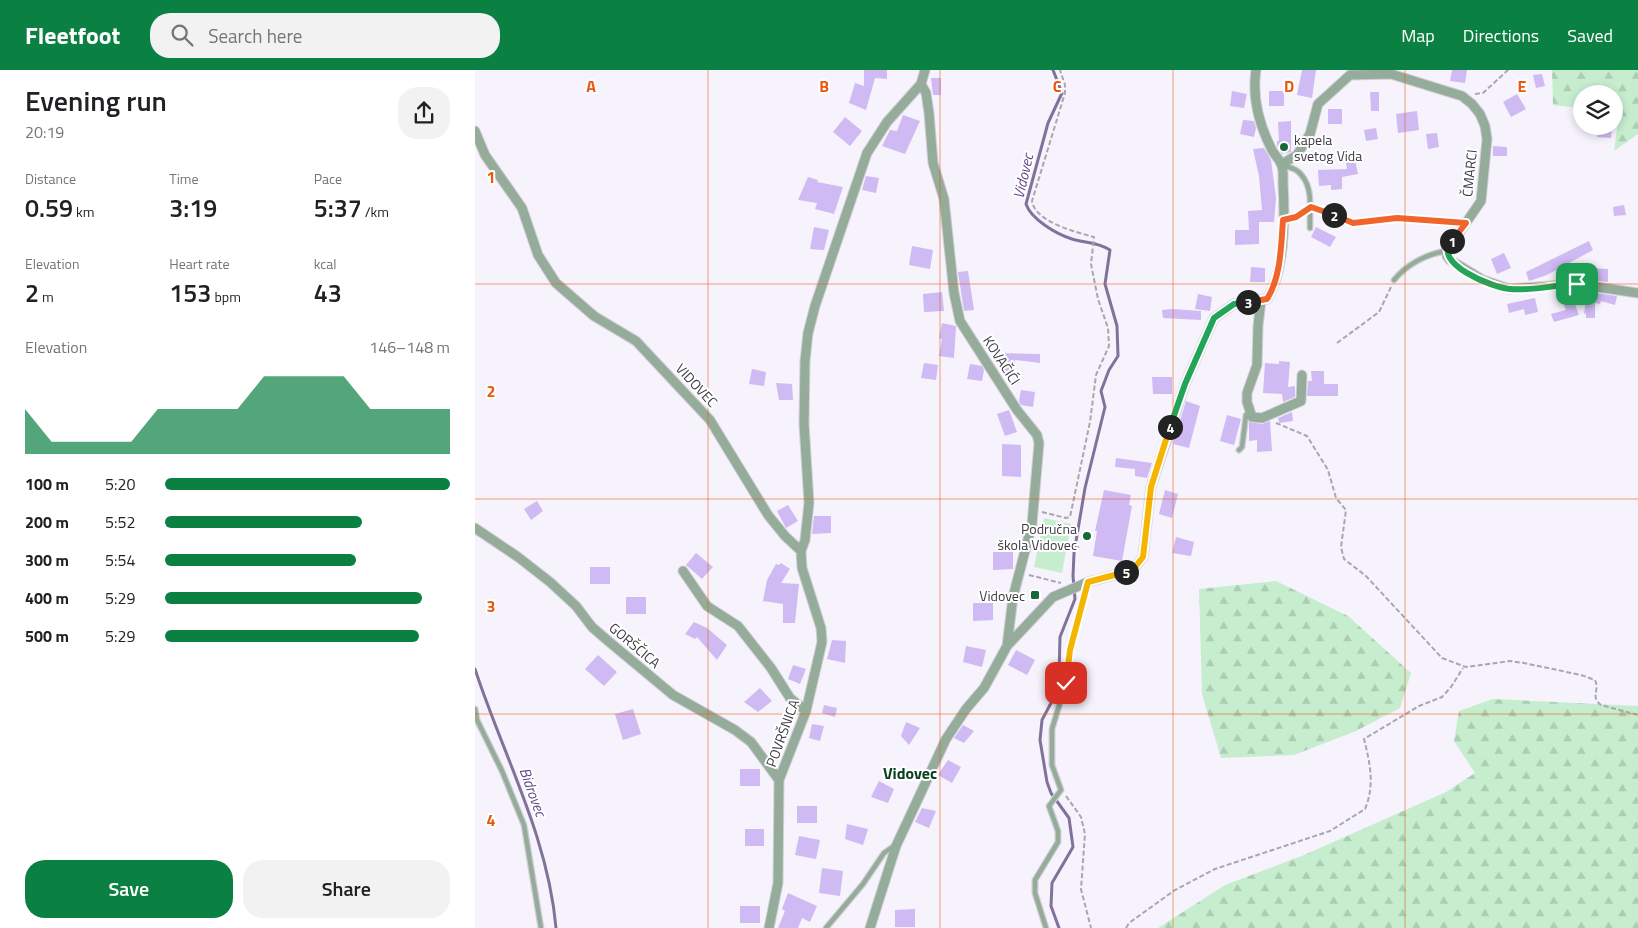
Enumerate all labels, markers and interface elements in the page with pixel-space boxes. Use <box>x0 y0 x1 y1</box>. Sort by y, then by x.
search box <box>150 13 500 58</box>
text: Fleetfoot <box>25 17 120 53</box>
icon: search <box>168 21 196 49</box>
text: Search here <box>208 21 302 50</box>
text: Map <box>1401 22 1435 49</box>
text: Directions <box>1463 22 1539 49</box>
text: Saved <box>1567 22 1613 49</box>
text: A <box>586 74 596 98</box>
text: B <box>819 74 829 98</box>
text: C <box>1053 74 1062 98</box>
text: D <box>1284 74 1294 98</box>
text: E <box>1518 74 1527 98</box>
text: Evening run <box>25 79 167 122</box>
map controls <box>1573 85 1623 135</box>
button: layers <box>1573 85 1623 135</box>
button: share <box>398 87 450 139</box>
text: 20:19 <box>25 120 64 144</box>
place label: kapela svetog Vida <box>1294 129 1362 166</box>
marker: kapela svetog Vida <box>1278 141 1290 153</box>
street label: ČMARCI <box>1456 148 1482 198</box>
water label: Vidovec <box>1007 149 1040 201</box>
text: 1 <box>487 165 495 189</box>
text: Distance <box>25 168 76 189</box>
text: Time <box>169 168 199 189</box>
text: Pace <box>314 168 342 189</box>
text: 0.59 <box>25 189 73 227</box>
text: 3:19 <box>169 189 217 227</box>
text: 5:37 <box>314 189 362 227</box>
text: km <box>73 201 94 222</box>
text: /km <box>362 201 389 222</box>
pin: 2 <box>1321 202 1347 228</box>
text: 2 <box>1331 205 1338 226</box>
pin: 1 <box>1439 228 1465 254</box>
text: 1 <box>1449 231 1456 252</box>
text: Elevation <box>25 253 79 274</box>
text: Heart rate <box>169 253 229 274</box>
text: kcal <box>314 253 337 274</box>
pin <box>1556 263 1598 305</box>
icon: arrive <box>1563 270 1591 298</box>
text: 2 <box>25 274 39 312</box>
text: 153 <box>169 274 211 312</box>
text: 43 <box>314 274 342 312</box>
text: m <box>39 286 54 307</box>
text: bpm <box>211 286 241 307</box>
pin: 3 <box>1235 290 1261 314</box>
text: 3 <box>1245 292 1252 313</box>
street label: KOVAČIĆI <box>978 331 1026 389</box>
text: Elevation <box>25 335 87 359</box>
text: 146–148 m <box>369 335 450 359</box>
street label: VIDOVEC <box>671 358 723 412</box>
text: 2 <box>487 379 495 403</box>
pin: 4 <box>1157 414 1183 440</box>
text: 4 <box>1167 417 1174 438</box>
text: 100 m <box>25 472 69 496</box>
text: 5:20 <box>105 472 135 496</box>
text: 200 m <box>25 510 69 534</box>
text: 5:52 <box>105 510 135 534</box>
place label: Područna škola Vidovec <box>998 518 1077 555</box>
marker: Područna škola Vidovec <box>1081 530 1093 542</box>
text: 300 m <box>25 548 69 572</box>
text: 5:54 <box>105 548 135 572</box>
pin: 5 <box>1113 560 1139 584</box>
text: 5 <box>1123 562 1130 583</box>
place label: Vidovec <box>979 585 1025 606</box>
text: 400 m <box>25 586 69 610</box>
text: 5:29 <box>105 586 135 610</box>
marker: Vidovec <box>1029 589 1041 601</box>
text: 3 <box>487 594 495 618</box>
street label: GORŠČICA <box>605 617 666 673</box>
text: 500 m <box>25 624 69 648</box>
text: 5:29 <box>105 624 135 648</box>
pin <box>1045 662 1087 704</box>
icon: check <box>1052 669 1080 697</box>
street label: POVRŠNICA <box>760 696 804 770</box>
district label: Vidovec <box>883 761 937 785</box>
water label: Bidrovec <box>514 764 553 822</box>
text: 4 <box>487 808 496 832</box>
button: Save <box>25 860 233 918</box>
button: Share <box>243 860 450 918</box>

